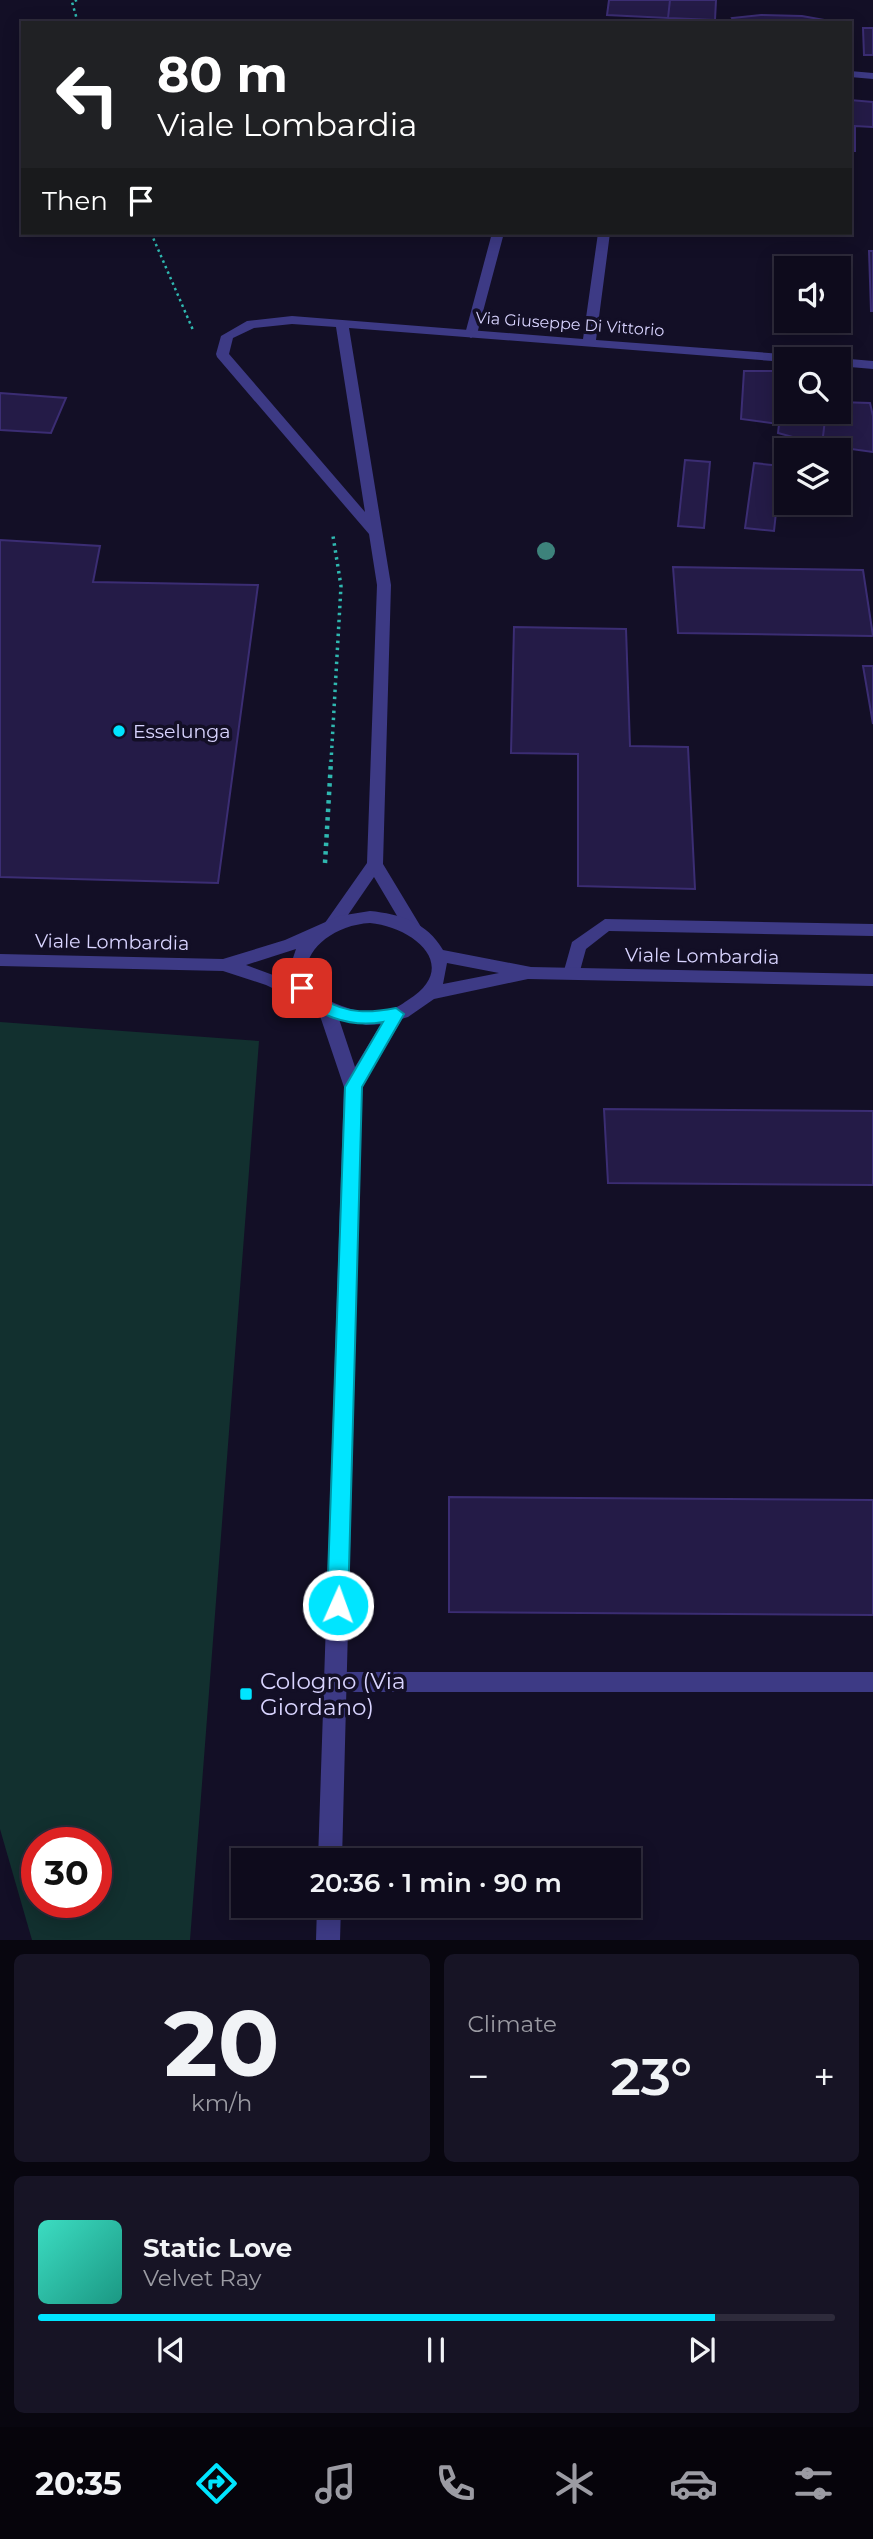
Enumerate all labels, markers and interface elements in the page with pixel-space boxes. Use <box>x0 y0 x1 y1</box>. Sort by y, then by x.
text: 80 m <box>157 45 288 104</box>
icon: left <box>42 49 133 140</box>
text: Viale Lombardia <box>157 105 417 144</box>
icon: arrive <box>122 182 160 220</box>
text: Then <box>42 185 108 217</box>
map controls <box>774 256 851 515</box>
button: sound <box>774 256 851 333</box>
street label: Via Giuseppe Di Vittorio <box>475 308 665 340</box>
button: search <box>774 347 851 424</box>
button: layers <box>774 438 851 515</box>
place label: Esselunga <box>133 720 231 743</box>
marker: Esselunga <box>111 723 127 739</box>
street label: Viale Lombardia <box>35 929 189 955</box>
street label: Viale Lombardia <box>625 943 779 969</box>
pin <box>272 958 332 1018</box>
icon: arrive <box>283 969 321 1007</box>
position arrow <box>301 1568 375 1642</box>
place label: Cologno (Via Giordano) <box>260 1667 406 1721</box>
marker: Cologno (Via Giordano) <box>238 1686 254 1702</box>
speed limit sign: 30 <box>21 1827 112 1918</box>
text: 20:36 · 1 min · 90 m <box>310 1867 562 1899</box>
text: 20 <box>164 1988 279 2099</box>
text: Climate <box>468 2010 557 2038</box>
text: 23° <box>610 2045 692 2108</box>
text: − <box>468 2053 489 2100</box>
text: + <box>813 2053 835 2100</box>
text: km/h <box>191 2089 252 2117</box>
text: Static Love <box>143 2232 292 2264</box>
text: Velvet Ray <box>143 2264 261 2292</box>
icon: previous <box>152 2331 190 2369</box>
icon: pause <box>417 2331 455 2369</box>
icon: next <box>683 2331 721 2369</box>
icon: directions <box>192 2459 241 2508</box>
icon: music <box>311 2459 360 2508</box>
icon: phone <box>431 2459 480 2508</box>
icon: climate <box>550 2459 599 2508</box>
icon: car <box>669 2459 718 2508</box>
icon: filters <box>789 2459 838 2508</box>
text: 20:35 <box>35 2464 122 2503</box>

